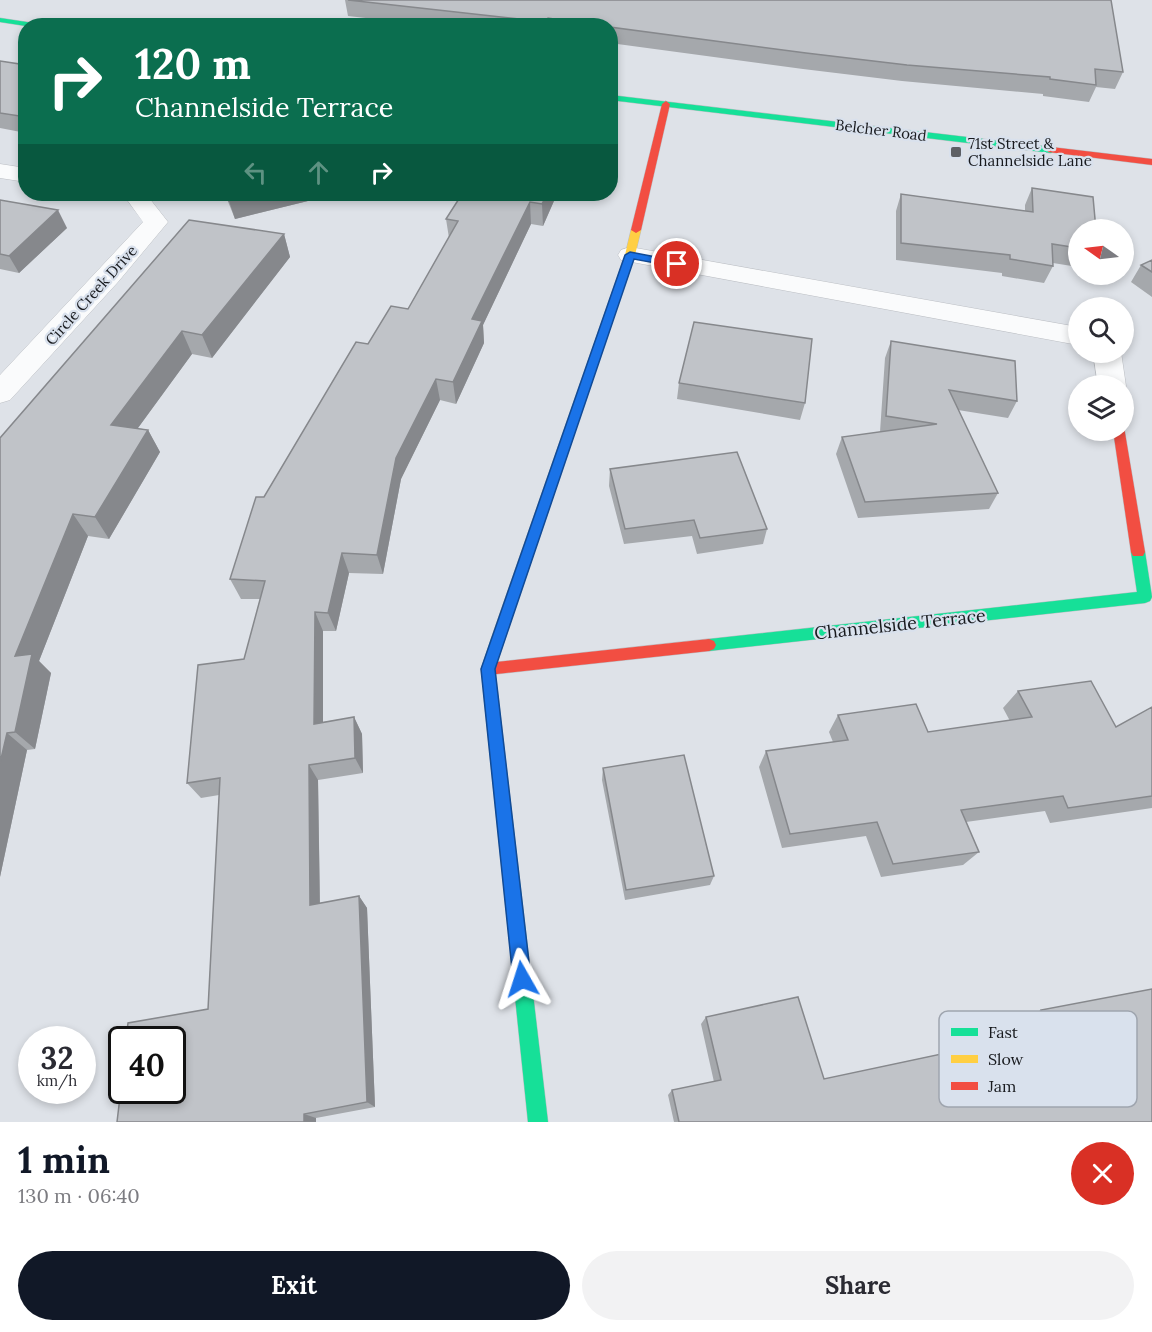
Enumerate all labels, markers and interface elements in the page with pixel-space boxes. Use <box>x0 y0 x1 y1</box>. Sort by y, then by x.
text: 120 m <box>135 37 251 91</box>
icon: right <box>36 42 114 120</box>
text: Channelside Terrace <box>135 90 393 124</box>
street label: Belcher Road <box>834 115 928 145</box>
place label: 71st Street & Channelside Lane <box>968 134 1092 170</box>
marker: 71st Street & Channelside Lane <box>949 145 963 159</box>
icon: left <box>239 156 272 189</box>
icon: ahead <box>302 156 335 189</box>
icon: right <box>365 156 398 189</box>
north arrow <box>1068 219 1134 285</box>
map controls <box>1068 219 1134 441</box>
pin <box>651 238 702 289</box>
street label: Circle Creek Drive <box>41 241 141 349</box>
icon: arrive <box>660 247 693 280</box>
button: search <box>1068 297 1134 363</box>
button: layers <box>1068 375 1134 441</box>
street label: Channelside Terrace <box>813 604 987 644</box>
position arrow <box>490 947 554 1011</box>
legend <box>939 1011 1137 1107</box>
text: Fast <box>988 1022 1019 1042</box>
speed limit sign: 40 <box>108 1026 186 1104</box>
text: 32 <box>41 1039 73 1077</box>
text: Slow <box>988 1049 1024 1069</box>
text: km/h <box>37 1071 77 1090</box>
text: Jam <box>987 1076 1016 1096</box>
text: 1 min <box>18 1137 110 1183</box>
button: close <box>1071 1142 1134 1205</box>
text: 130 m · 06:40 <box>18 1183 140 1208</box>
button: Exit <box>18 1251 570 1320</box>
button: Share <box>582 1251 1134 1320</box>

